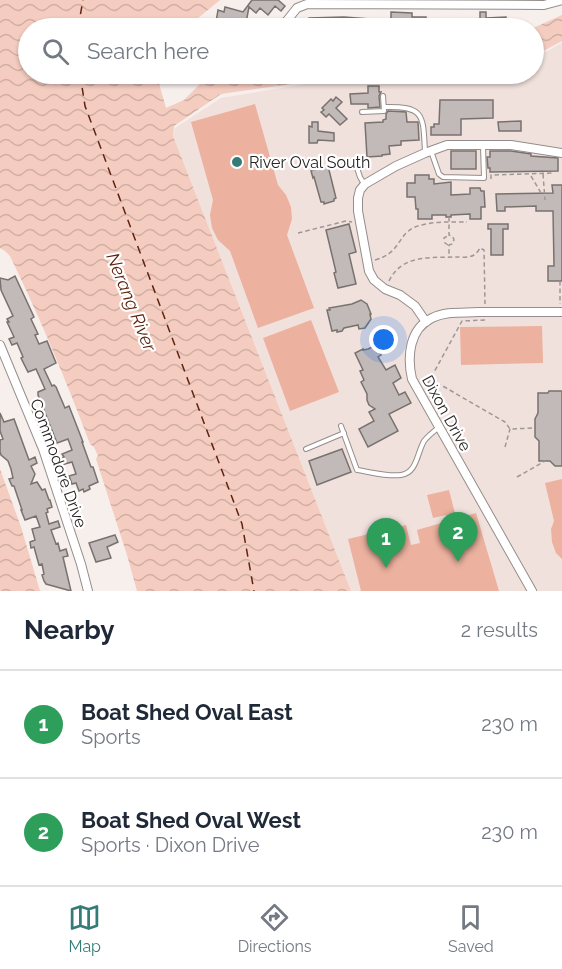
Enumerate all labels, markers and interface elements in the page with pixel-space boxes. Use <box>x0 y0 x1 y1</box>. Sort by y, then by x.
search box <box>18 18 544 84</box>
icon: search <box>39 35 72 68</box>
text: Search here <box>87 38 209 64</box>
place label: River Oval South <box>249 153 370 172</box>
marker: River Oval South <box>230 155 244 169</box>
water label: Nerang River <box>102 250 161 355</box>
your location <box>369 325 398 354</box>
street label: Dixon Drive <box>418 372 475 454</box>
street label: Commodore Drive <box>26 396 91 530</box>
pin: 2 <box>438 512 478 562</box>
pin: 1 <box>366 518 406 568</box>
text: Nearby <box>24 615 114 645</box>
text: 2 results <box>461 618 538 642</box>
text: Boat Shed Oval East <box>81 699 293 725</box>
text: 1 <box>39 712 48 736</box>
text: 230 m <box>481 712 538 736</box>
text: Sports <box>81 725 141 749</box>
text: Boat Shed Oval West <box>81 807 301 833</box>
text: 2 <box>38 820 49 844</box>
text: 230 m <box>481 820 538 844</box>
text: Sports · Dixon Drive <box>81 833 259 857</box>
tab: Map <box>68 901 101 956</box>
tab: Directions <box>238 901 312 956</box>
tab: Saved <box>448 901 494 956</box>

